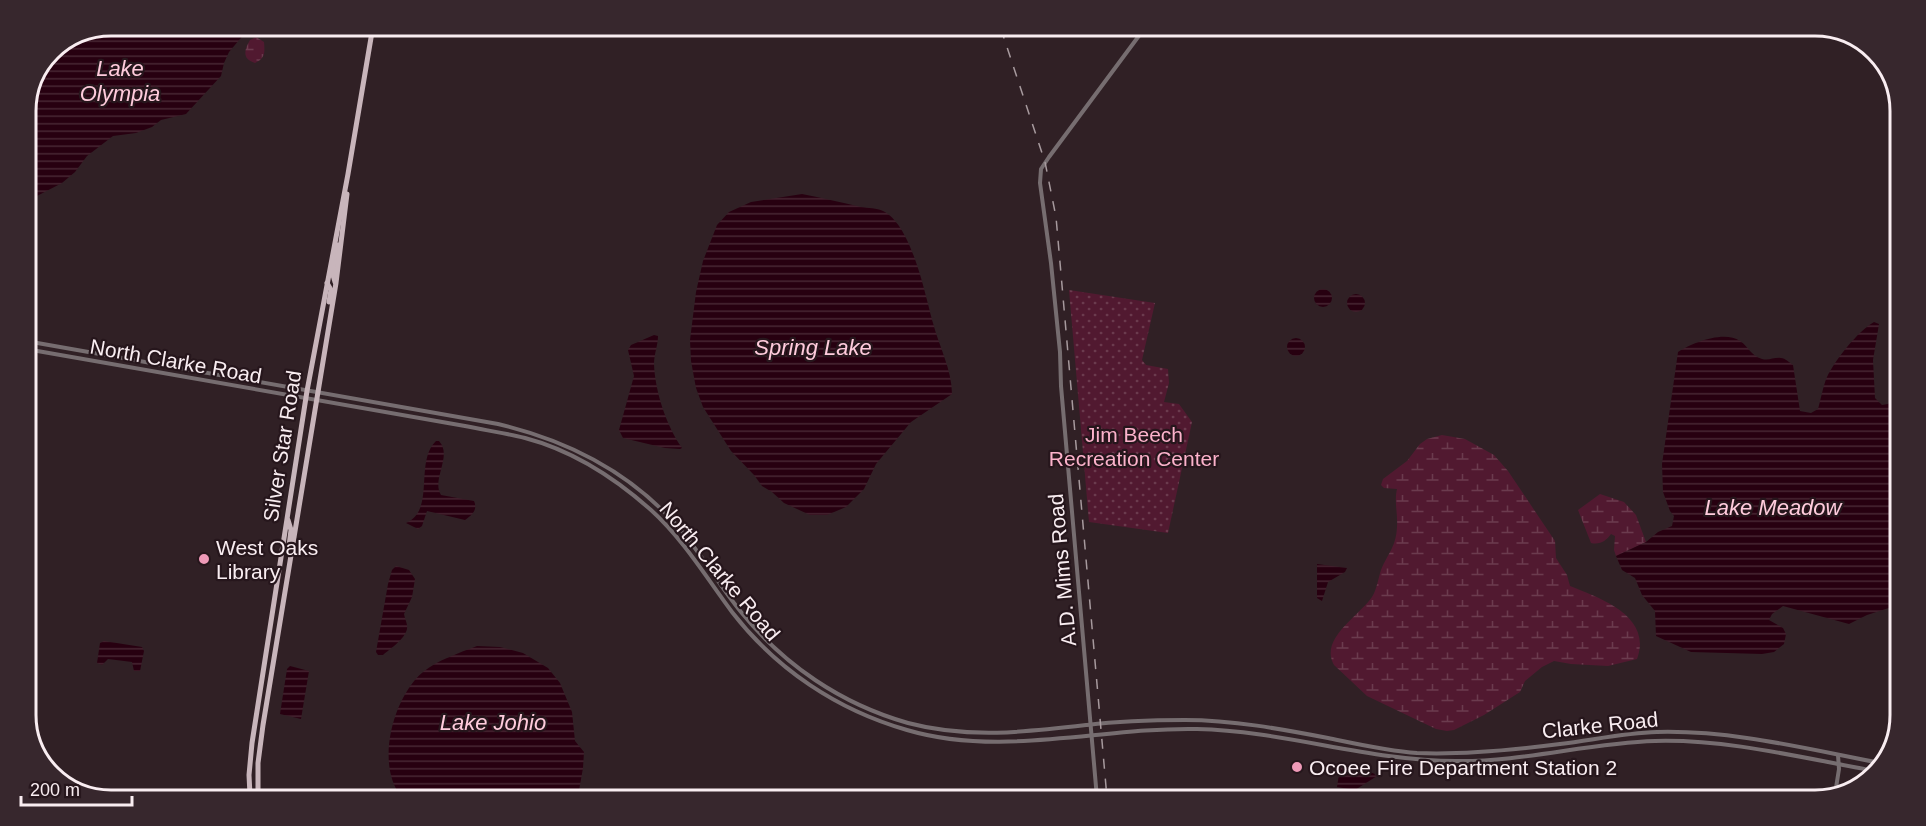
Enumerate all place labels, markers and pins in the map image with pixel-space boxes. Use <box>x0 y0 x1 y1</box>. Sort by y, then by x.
place label: West Oaks Library <box>216 536 318 583</box>
marker: West Oaks Library <box>197 552 211 566</box>
place label: Ocoee Fire Department Station 2 <box>1309 756 1617 779</box>
marker: Ocoee Fire Department Station 2 <box>1290 760 1304 774</box>

